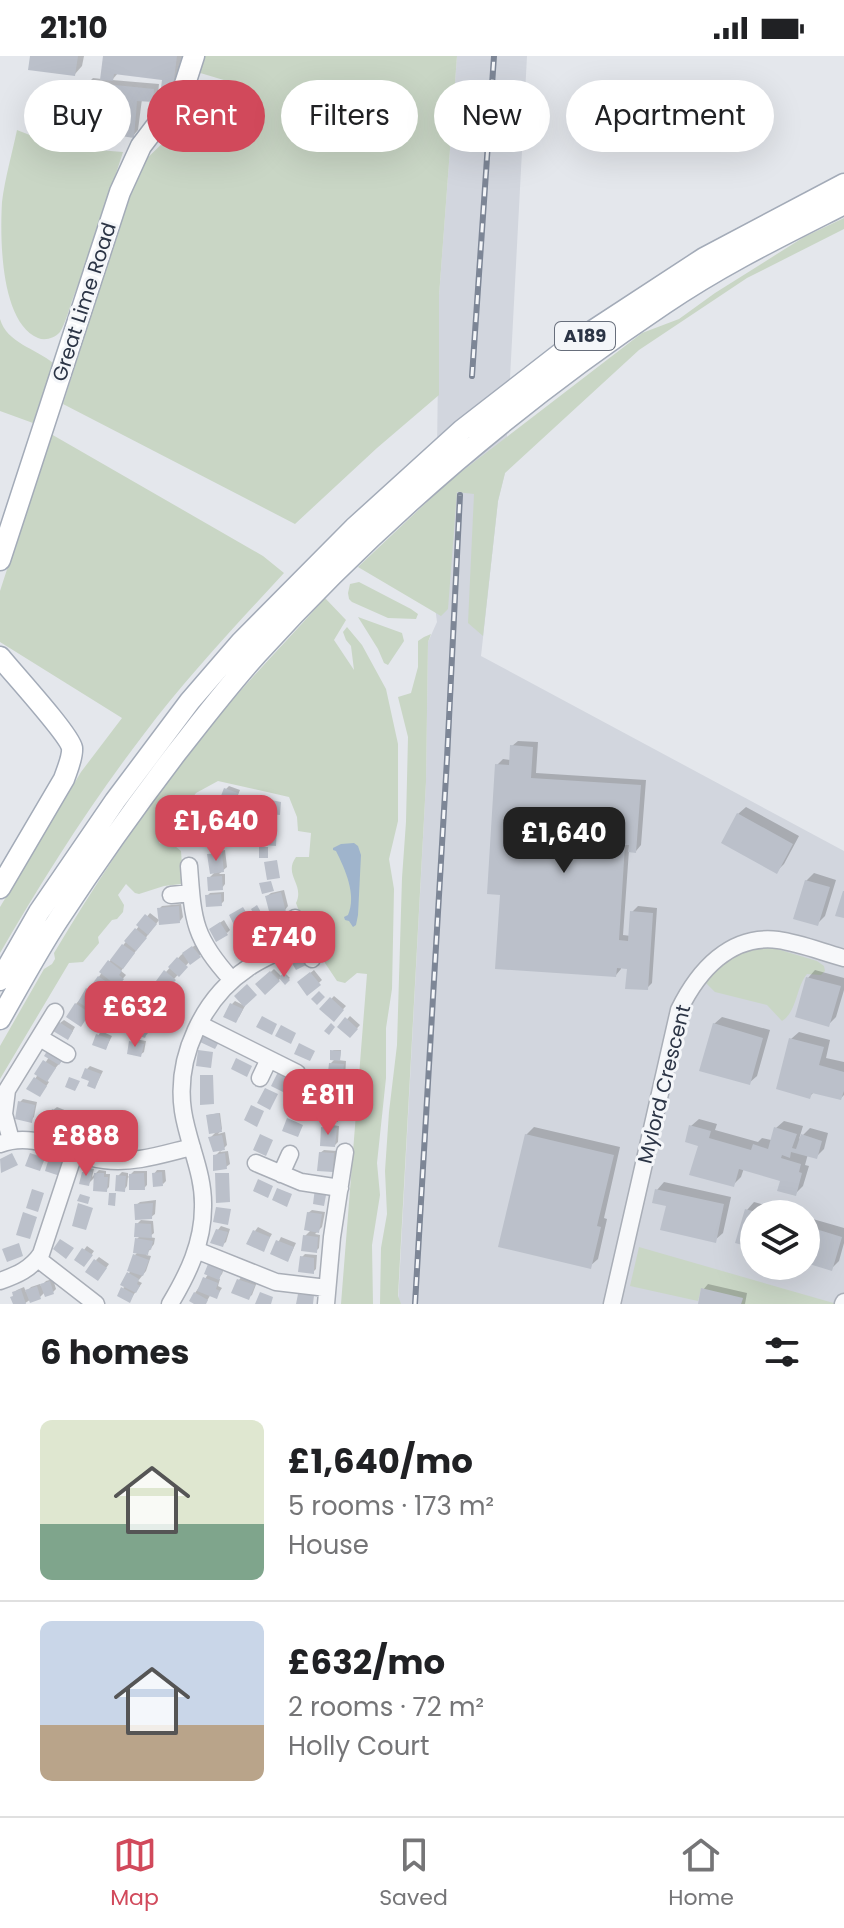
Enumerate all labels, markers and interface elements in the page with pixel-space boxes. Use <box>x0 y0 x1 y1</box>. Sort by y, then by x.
text: 21:10 <box>40 6 108 49</box>
chip: Buy <box>24 80 131 152</box>
chip: Rent <box>147 80 265 152</box>
chip: Filters <box>281 80 418 152</box>
chip: New <box>434 80 550 152</box>
chip: Apartment <box>566 80 774 152</box>
street label: Great Lime Road <box>45 219 123 385</box>
road number: A189 <box>555 322 615 350</box>
pin: £1,640 <box>151 795 281 863</box>
text: £1,640 <box>173 803 259 839</box>
pin: £1,640 <box>499 807 629 875</box>
text: £1,640 <box>521 815 607 851</box>
pin: £740 <box>237 911 331 979</box>
text: £740 <box>251 919 317 955</box>
pin: £632 <box>88 981 182 1049</box>
text: £632 <box>103 989 167 1025</box>
street label: Mylord Crescent <box>631 1002 697 1166</box>
pin: £811 <box>281 1069 375 1137</box>
text: £811 <box>301 1077 355 1113</box>
pin: £888 <box>39 1110 133 1178</box>
text: £888 <box>52 1118 120 1154</box>
map controls <box>740 1200 820 1280</box>
button: layers <box>740 1200 820 1280</box>
text: 6 homes <box>40 1328 189 1376</box>
icon: filters <box>760 1330 804 1374</box>
text: £1,640/mo <box>288 1437 473 1485</box>
icon: home <box>104 1452 200 1548</box>
text: 5 rooms · 173 m² <box>288 1488 494 1524</box>
text: House <box>288 1527 369 1563</box>
text: £632/mo <box>288 1638 445 1686</box>
icon: home <box>104 1653 200 1749</box>
text: 2 rooms · 72 m² <box>288 1689 484 1725</box>
text: Holly Court <box>288 1728 430 1764</box>
tab: Map <box>110 1833 159 1914</box>
tab: Saved <box>379 1833 448 1914</box>
tab: Home <box>668 1833 734 1914</box>

